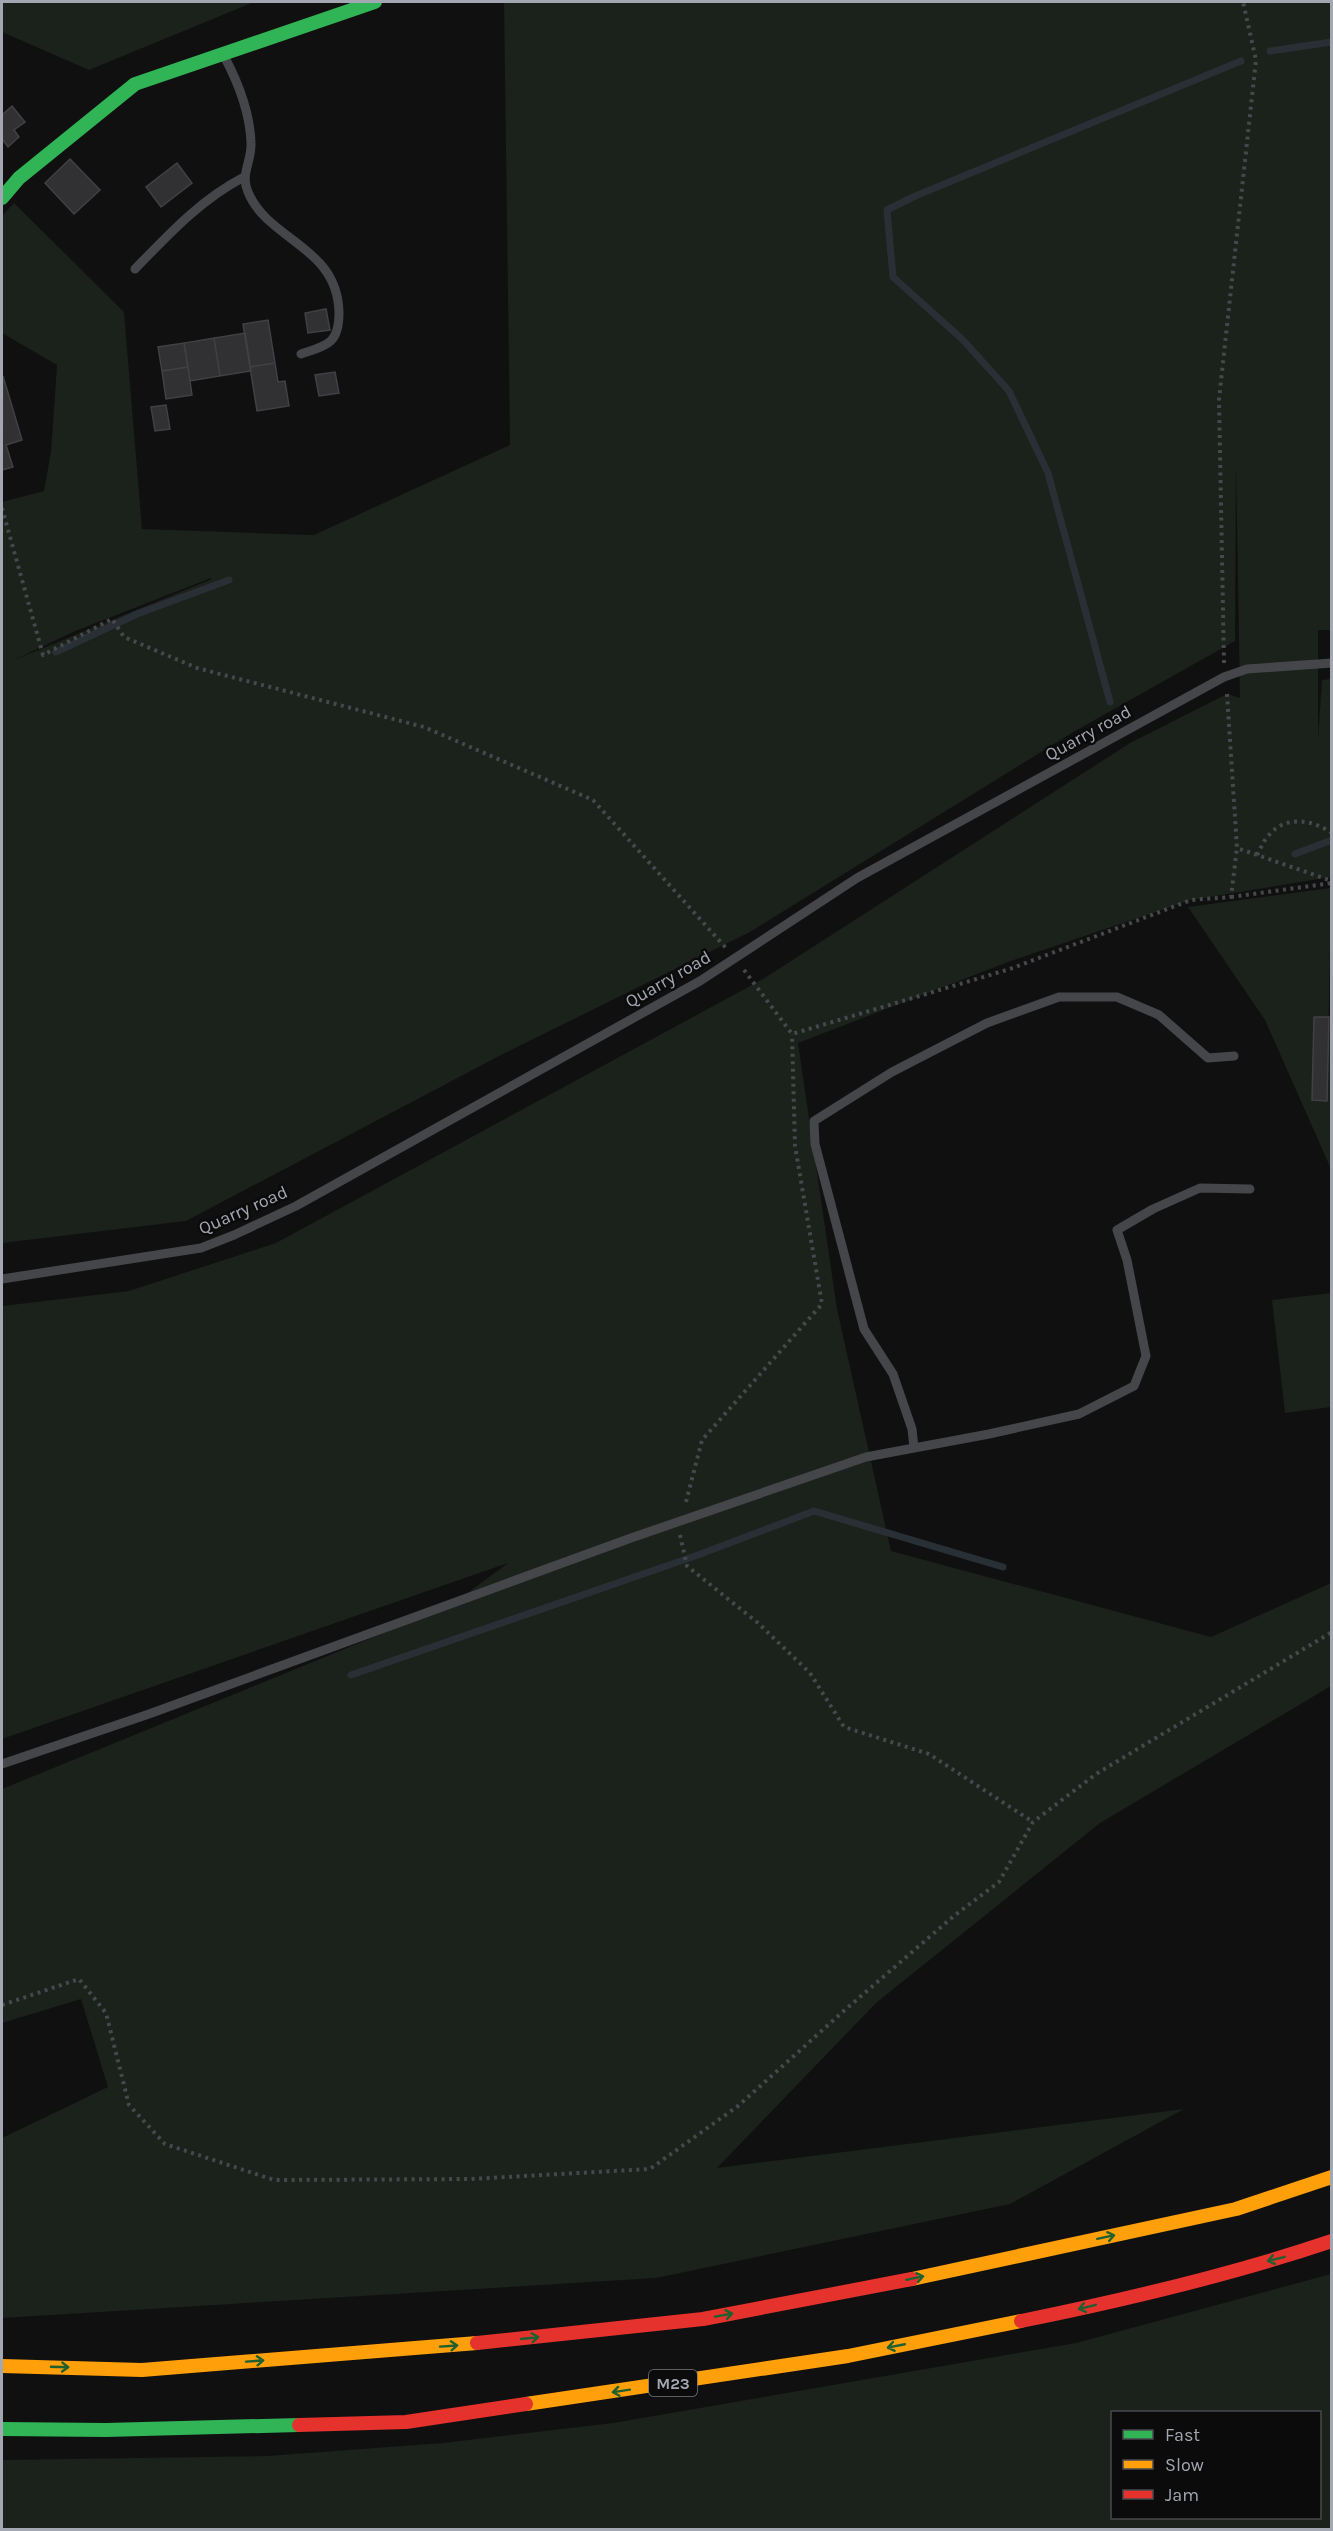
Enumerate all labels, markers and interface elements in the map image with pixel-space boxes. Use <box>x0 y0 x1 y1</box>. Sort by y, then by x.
street label: Quarry road <box>1041 700 1135 766</box>
street label: Quarry road <box>621 946 715 1012</box>
street label: Quarry road <box>195 1181 291 1239</box>
one-way arrow <box>1096 2231 1115 2243</box>
one-way arrow <box>1267 2254 1286 2265</box>
one-way arrow <box>905 2272 925 2283</box>
one-way arrow <box>1078 2301 1097 2313</box>
one-way arrow <box>714 2309 733 2320</box>
one-way arrow <box>520 2332 540 2343</box>
one-way arrow <box>439 2340 459 2351</box>
one-way arrow <box>887 2341 906 2352</box>
one-way arrow <box>244 2355 264 2366</box>
one-way arrow <box>49 2362 69 2373</box>
road number: M23 <box>649 2370 697 2396</box>
one-way arrow <box>611 2385 631 2396</box>
legend <box>1111 2411 1321 2519</box>
text: Fast <box>1165 2424 1200 2446</box>
text: Slow <box>1165 2454 1204 2476</box>
text: Jam <box>1165 2484 1199 2506</box>

